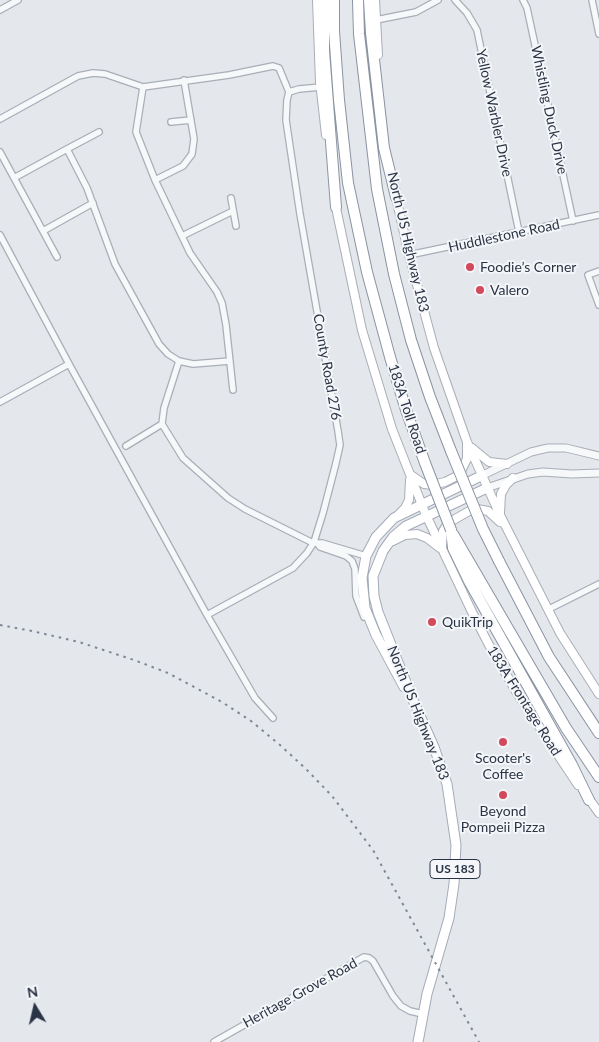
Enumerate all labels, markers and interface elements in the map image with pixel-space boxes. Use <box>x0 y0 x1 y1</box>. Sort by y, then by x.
street label: Whistling Duck Drive <box>527 44 571 176</box>
street label: Yellow Warbler Drive <box>472 48 516 178</box>
street label: North US Highway 183 <box>384 170 432 314</box>
street label: Huddlestone Road <box>447 216 561 256</box>
place label: Foodie’s Corner <box>480 259 576 275</box>
marker: Foodie’s Corner <box>464 261 476 273</box>
place label: Valero <box>490 282 529 298</box>
marker: Valero <box>474 284 486 296</box>
street label: County Road 276 <box>309 313 345 421</box>
street label: 183A Toll Road <box>385 362 429 456</box>
place label: QuikTrip <box>442 614 493 630</box>
marker: QuikTrip <box>426 616 438 628</box>
street label: North US Highway 183 <box>383 643 453 783</box>
street label: 183A Frontage Road <box>483 643 565 759</box>
marker: Scooter's Coffee <box>497 736 509 748</box>
place label: Scooter's Coffee <box>475 750 531 782</box>
marker: Beyond Pompeii Pizza <box>497 789 509 801</box>
place label: Beyond Pompeii Pizza <box>461 803 545 836</box>
road number: US 183 <box>430 860 480 879</box>
street label: Heritage Grove Road <box>240 955 360 1031</box>
north arrow <box>10 982 60 1032</box>
text: N <box>26 982 39 1001</box>

